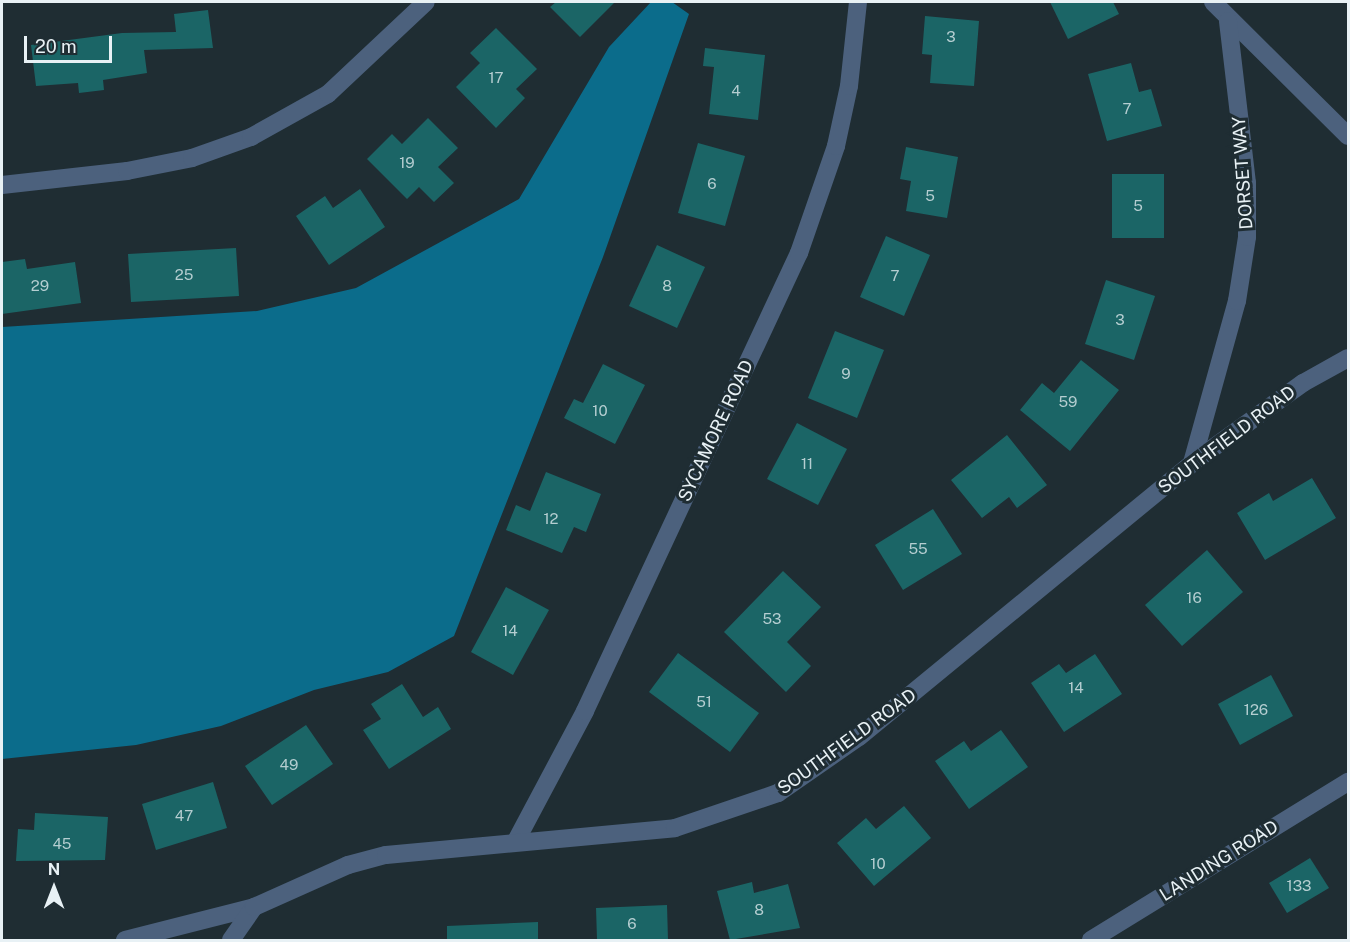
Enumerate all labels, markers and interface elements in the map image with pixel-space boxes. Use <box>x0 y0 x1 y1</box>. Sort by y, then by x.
scale bar <box>27 24 116 62</box>
house number: 3 <box>946 28 956 46</box>
text: 20 m <box>35 36 77 57</box>
house number: 17 <box>488 69 504 87</box>
house number: 4 <box>731 82 741 100</box>
house number: 7 <box>1122 100 1132 118</box>
street label: DORSET WAY <box>1228 116 1258 230</box>
house number: 19 <box>399 154 415 172</box>
house number: 6 <box>707 175 717 193</box>
house number: 5 <box>925 187 935 205</box>
house number: 5 <box>1133 197 1143 215</box>
house number: 25 <box>175 266 193 284</box>
house number: 7 <box>890 267 900 285</box>
house number: 29 <box>31 277 49 295</box>
house number: 8 <box>662 277 672 295</box>
house number: 3 <box>1115 311 1125 329</box>
street label: SYCAMORE ROAD <box>674 357 758 505</box>
house number: 9 <box>841 365 851 383</box>
street label: SOUTHFIELD ROAD <box>1154 381 1300 499</box>
house number: 59 <box>1059 393 1077 411</box>
house number: 10 <box>592 402 608 420</box>
house number: 11 <box>801 455 813 473</box>
house number: 12 <box>543 510 559 528</box>
house number: 55 <box>908 540 928 558</box>
house number: 16 <box>1186 589 1202 607</box>
house number: 53 <box>762 610 782 628</box>
house number: 14 <box>502 622 518 640</box>
house number: 14 <box>1068 679 1084 697</box>
street label: SOUTHFIELD ROAD <box>773 684 921 800</box>
house number: 51 <box>696 693 712 711</box>
house number: 126 <box>1244 701 1268 719</box>
house number: 49 <box>280 756 298 774</box>
house number: 47 <box>175 807 193 825</box>
street label: LANDING ROAD <box>1156 816 1282 906</box>
house number: 45 <box>53 835 71 853</box>
house number: 10 <box>870 855 886 873</box>
north arrow <box>24 858 84 918</box>
text: N <box>48 860 60 879</box>
house number: 133 <box>1287 877 1311 895</box>
house number: 8 <box>754 901 764 919</box>
house number: 6 <box>627 915 637 933</box>

